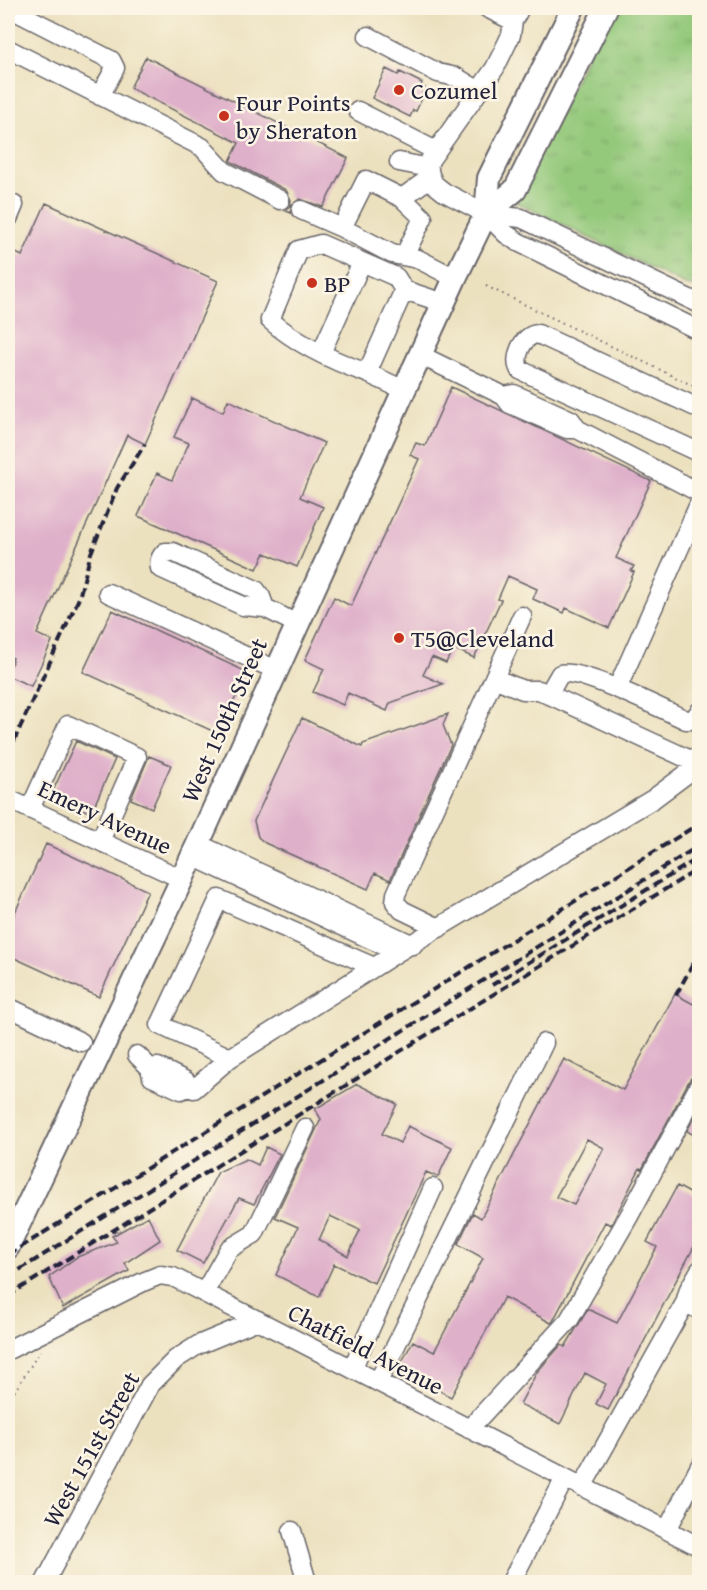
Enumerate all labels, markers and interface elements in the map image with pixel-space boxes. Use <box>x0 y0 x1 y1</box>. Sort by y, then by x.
place label: Cozumel <box>411 73 498 108</box>
marker: Cozumel <box>392 83 406 97</box>
place label: Four Points by Sheraton <box>236 85 358 148</box>
marker: Four Points by Sheraton <box>217 109 231 123</box>
place label: BP <box>324 266 351 301</box>
marker: BP <box>305 276 319 290</box>
place label: T5@Cleveland <box>411 621 554 656</box>
marker: T5@Cleveland <box>392 631 406 645</box>
street label: West 150th Street <box>172 632 276 808</box>
street label: Emery Avenue <box>32 771 178 863</box>
street label: Chatfield Avenue <box>282 1295 450 1403</box>
street label: West 151st Street <box>34 1365 148 1533</box>

